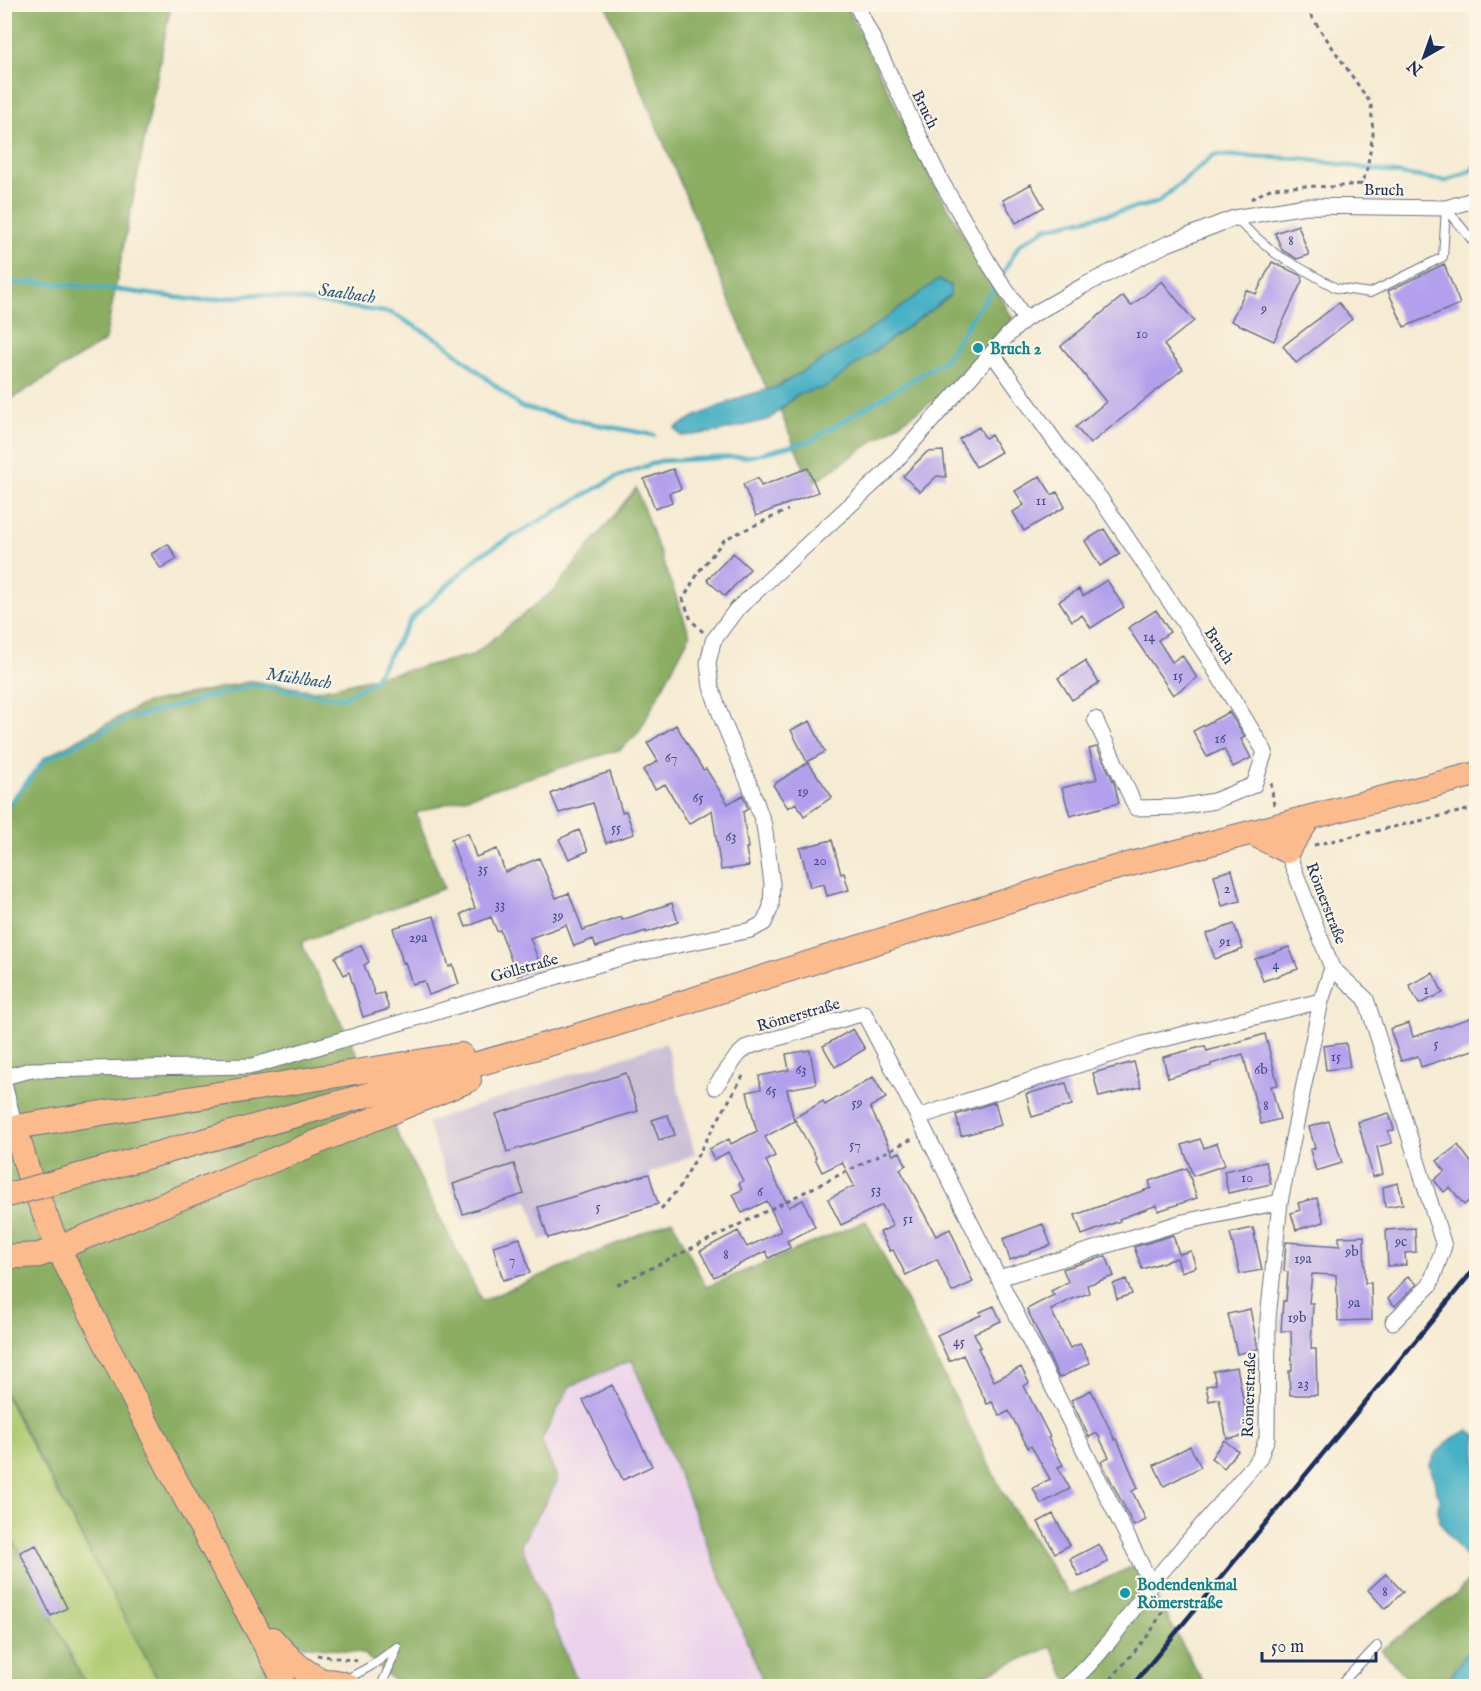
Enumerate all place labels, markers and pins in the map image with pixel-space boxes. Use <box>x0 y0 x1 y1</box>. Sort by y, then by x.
place label: Bruch 2 <box>990 340 1042 360</box>
marker: Bruch 2 <box>971 341 985 355</box>
place label: Bodendenkmal Römerstraße <box>1137 1576 1238 1614</box>
marker: Bodendenkmal Römerstraße <box>1118 1586 1132 1600</box>

